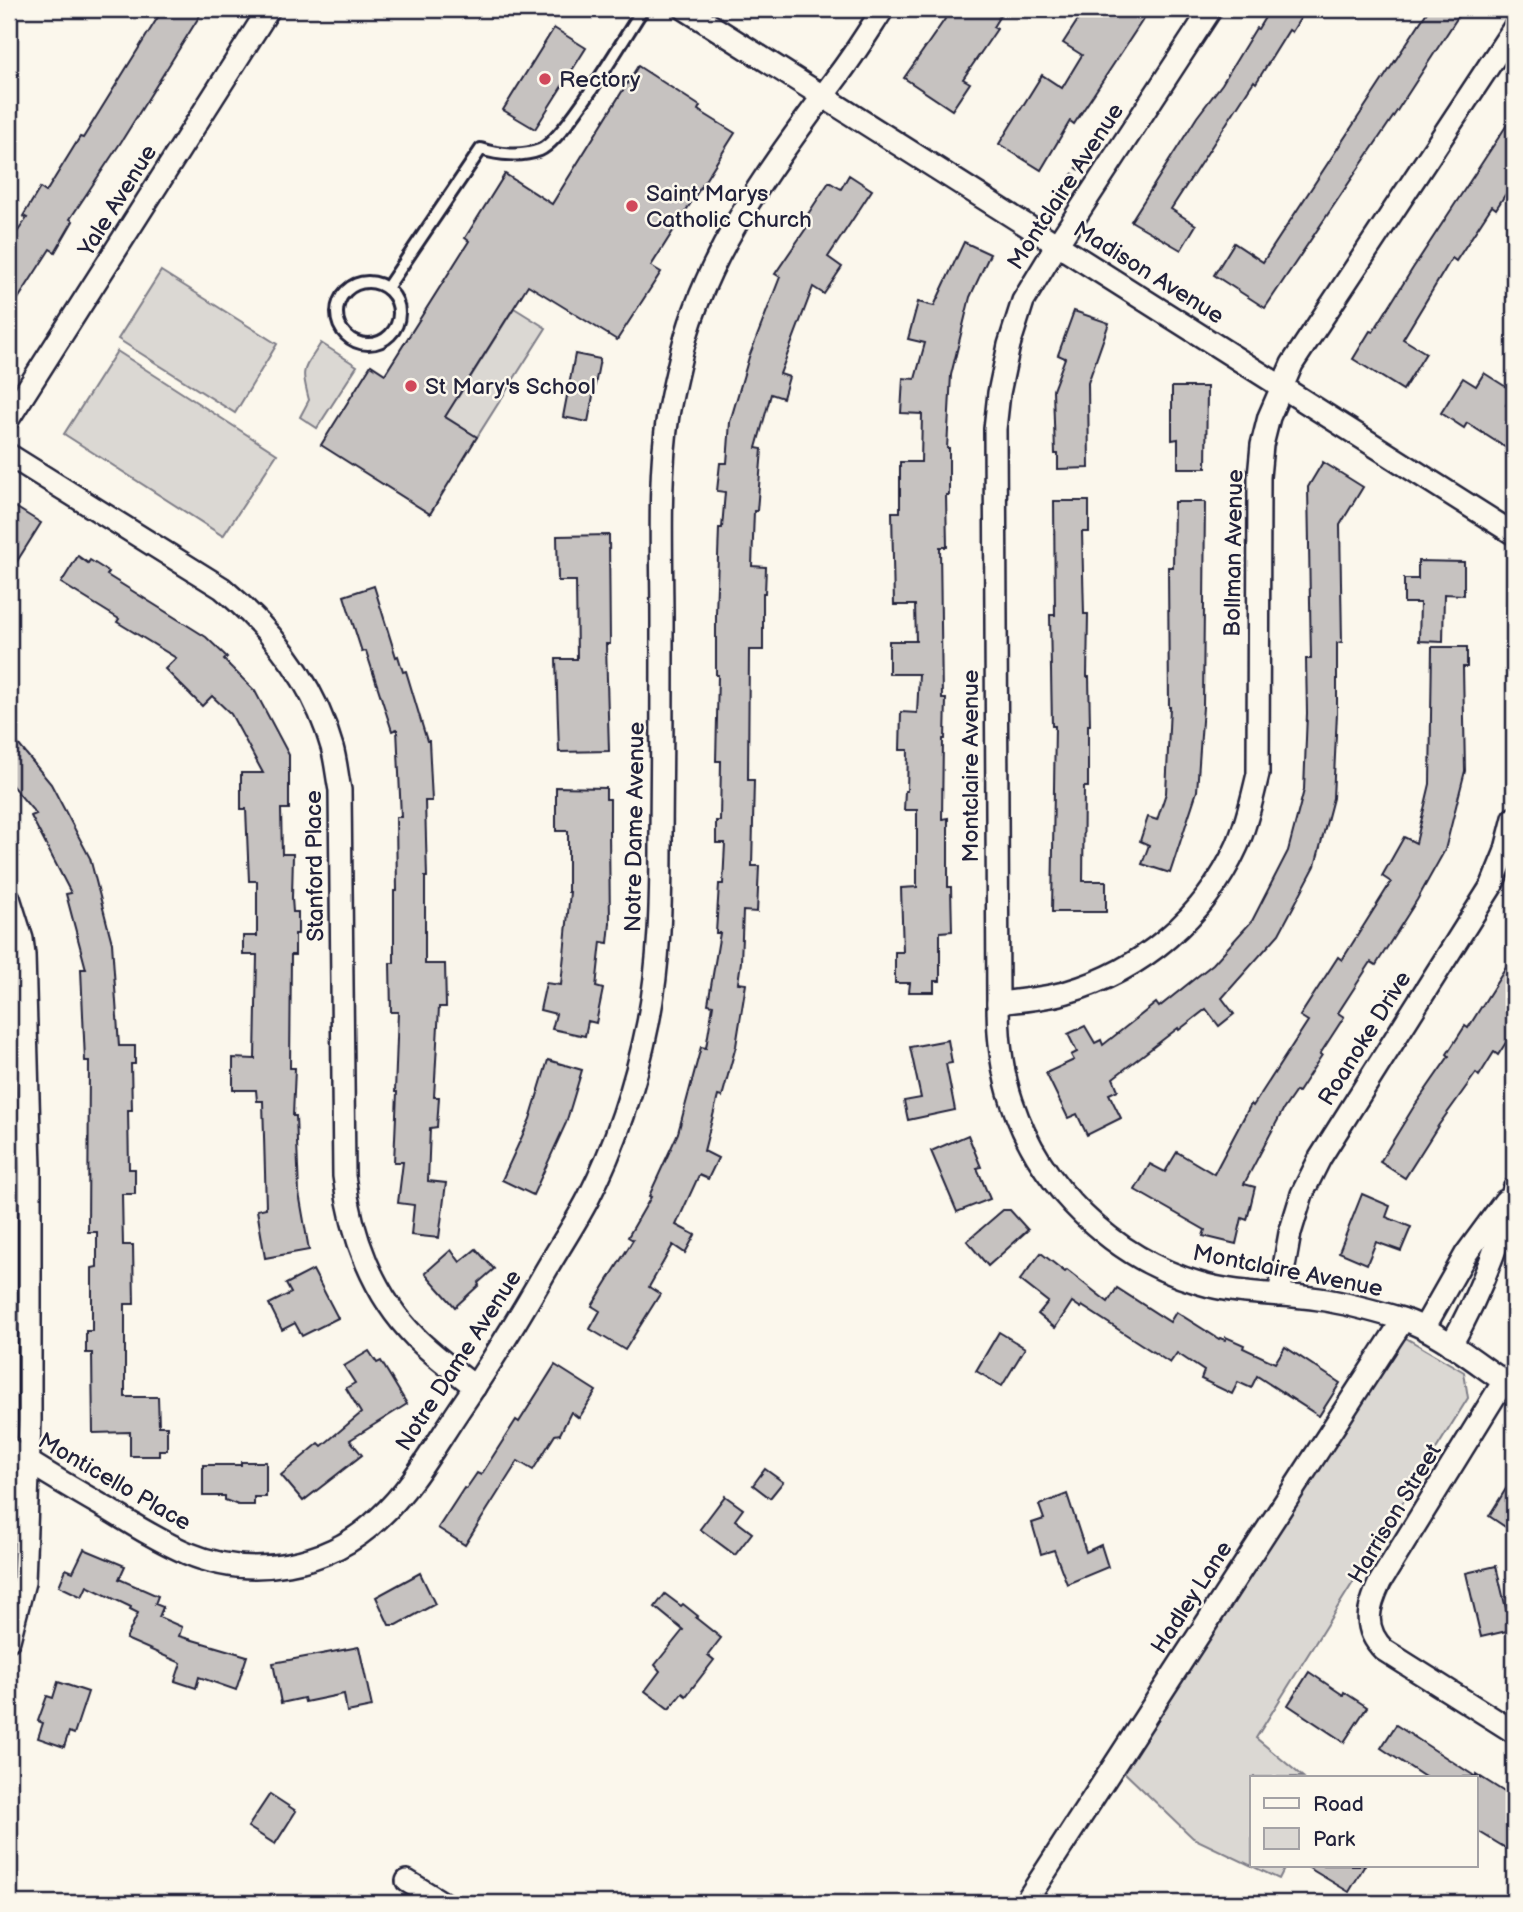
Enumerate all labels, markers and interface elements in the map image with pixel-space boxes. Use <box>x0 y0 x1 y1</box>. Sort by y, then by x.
place label: Rectory <box>559 66 641 94</box>
marker: Rectory <box>537 71 553 87</box>
street label: Montclaire Avenue <box>1002 98 1130 275</box>
street label: Yale Avenue <box>72 139 163 262</box>
place label: Saint Marys Catholic Church <box>646 180 812 234</box>
marker: Saint Marys Catholic Church <box>624 198 640 214</box>
street label: Madison Avenue <box>1068 215 1229 330</box>
place label: St Mary's School <box>425 373 596 401</box>
marker: St Mary's School <box>403 378 419 394</box>
street label: Bollman Avenue <box>1219 469 1249 637</box>
street label: Montclaire Avenue <box>957 670 985 862</box>
street label: Notre Dame Avenue <box>619 722 651 932</box>
street label: Stanford Place <box>300 790 330 942</box>
street label: Roanoke Drive <box>1312 966 1417 1111</box>
street label: Montclaire Avenue <box>1191 1239 1385 1303</box>
street label: Notre Dame Avenue <box>390 1265 528 1456</box>
street label: Monticello Place <box>33 1427 196 1537</box>
street label: Harrison Street <box>1342 1439 1448 1589</box>
street label: Hadley Lane <box>1145 1536 1239 1659</box>
legend <box>1250 1776 1478 1867</box>
text: Road <box>1313 1792 1364 1817</box>
text: Park <box>1313 1827 1356 1852</box>

